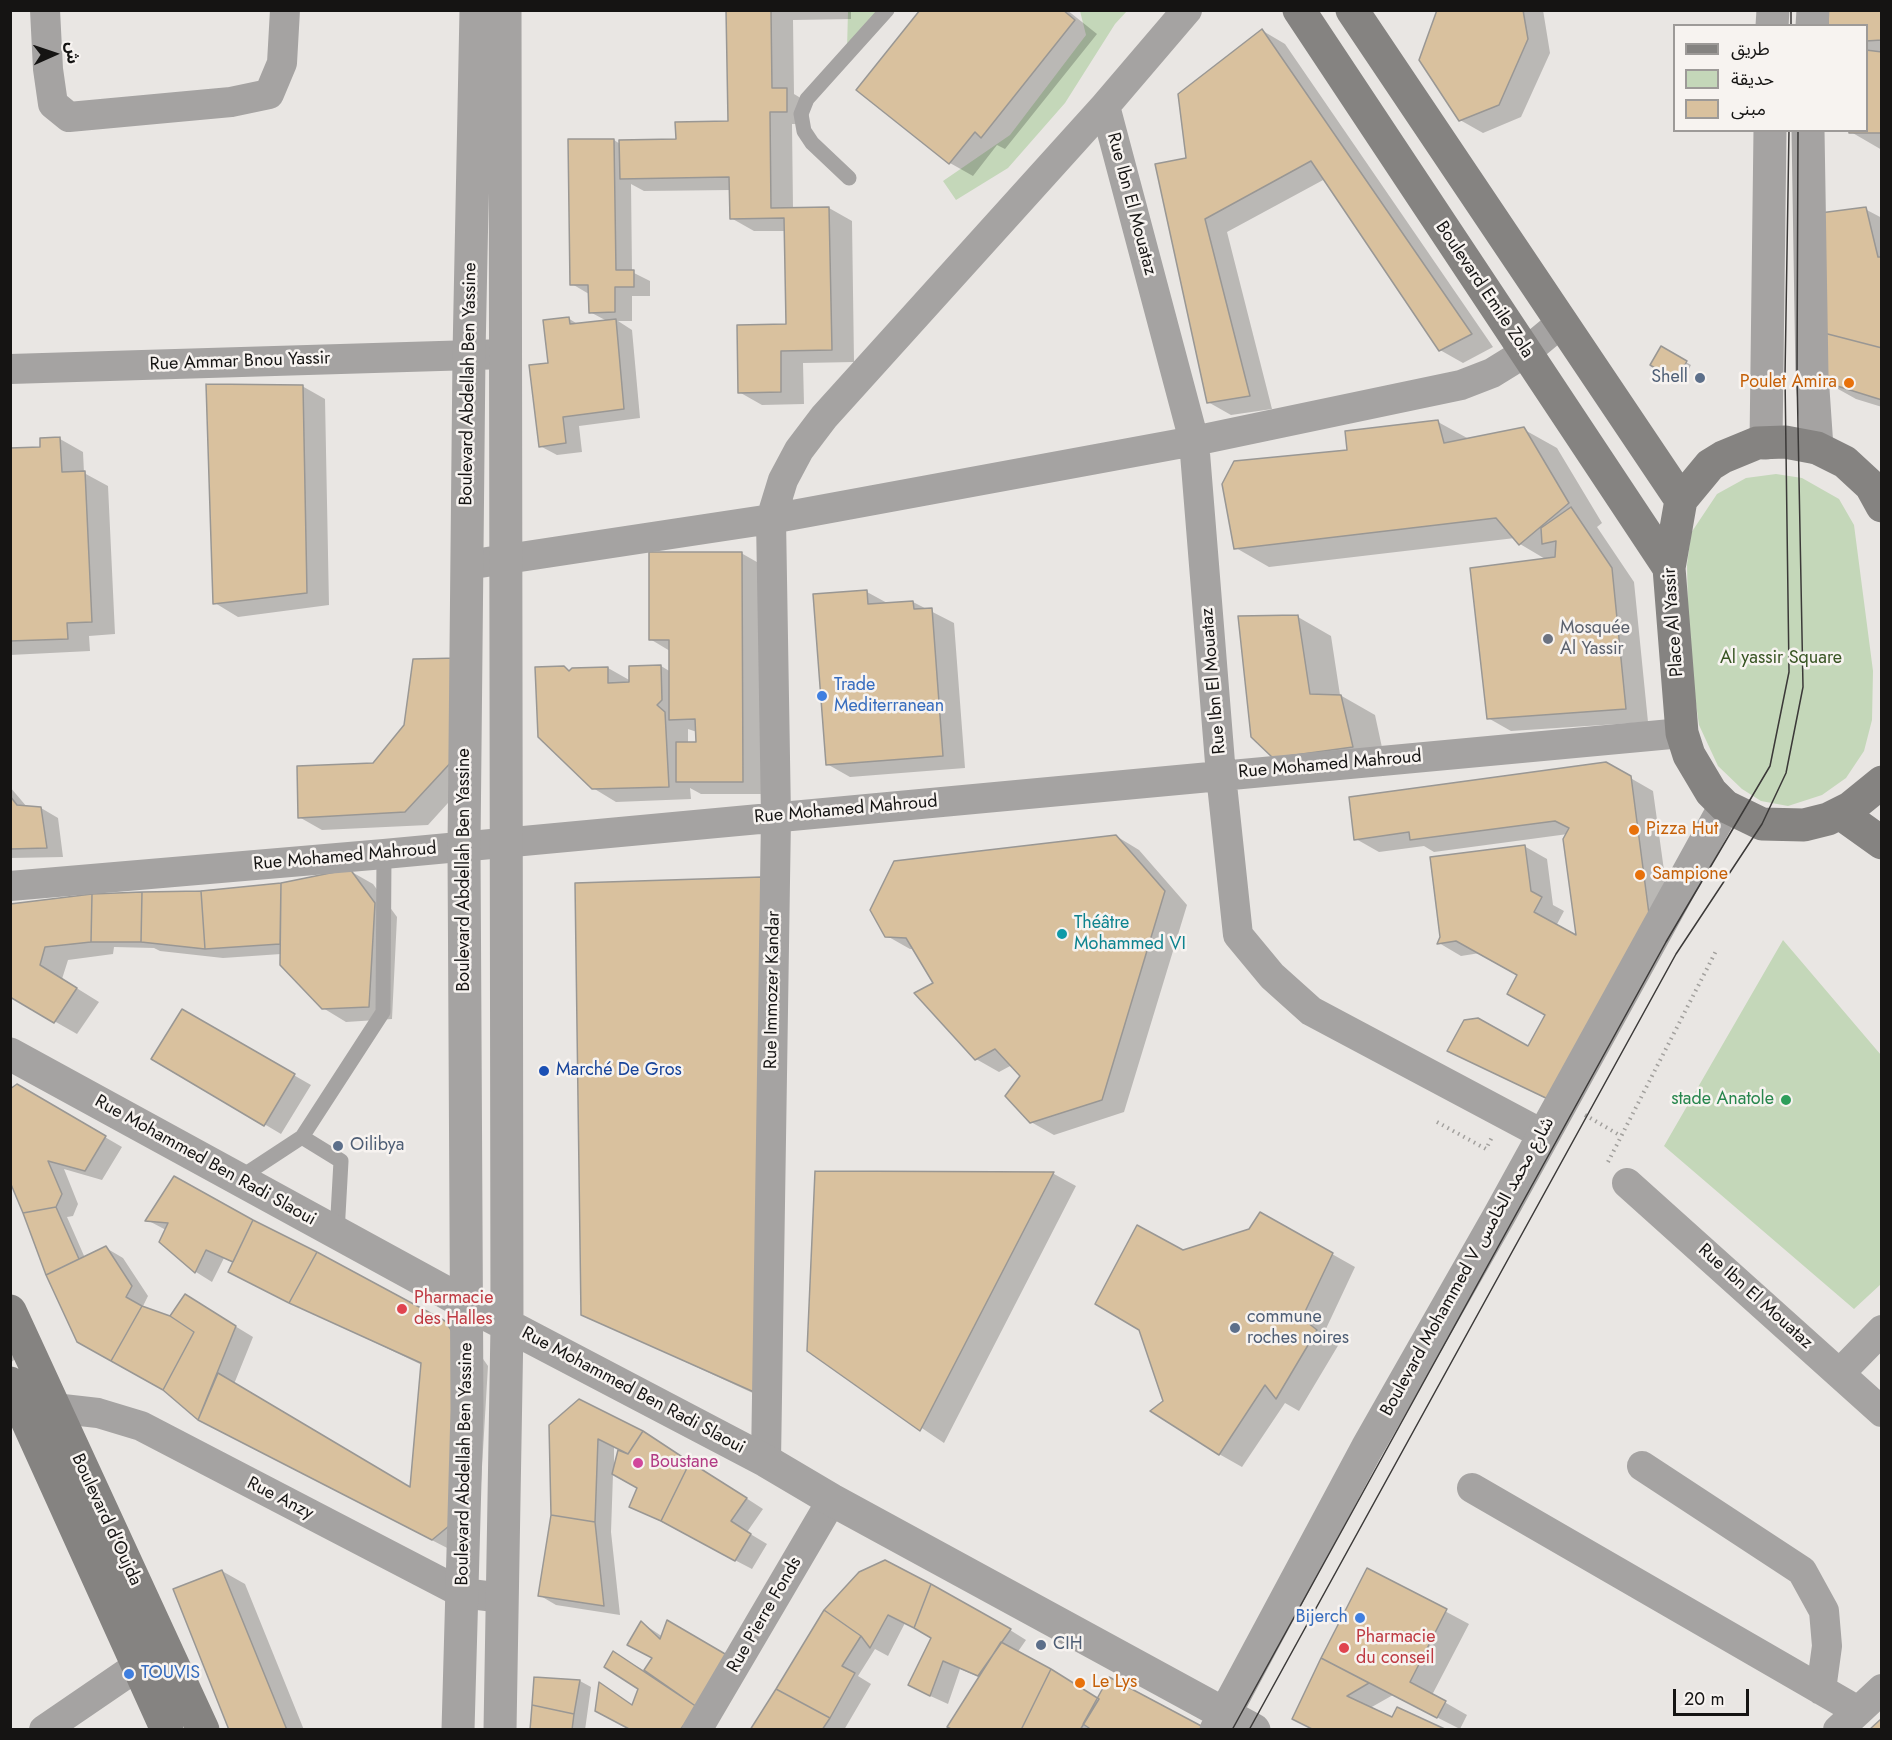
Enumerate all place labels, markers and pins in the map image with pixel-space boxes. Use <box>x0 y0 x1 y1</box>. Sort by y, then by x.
place label: Shell <box>1651 367 1688 389</box>
marker: Shell <box>1693 371 1707 385</box>
place label: Poulet Amira <box>1740 372 1837 394</box>
marker: Poulet Amira <box>1842 376 1856 390</box>
place label: Mosquée Al Yassir <box>1560 618 1630 660</box>
marker: Mosquée Al Yassir <box>1541 632 1555 646</box>
place label: Trade Mediterranean <box>834 675 944 718</box>
marker: Trade Mediterranean <box>815 689 829 703</box>
place label: Pizza Hut <box>1646 819 1718 841</box>
marker: Pizza Hut <box>1627 823 1641 837</box>
place label: Sampione <box>1652 864 1728 886</box>
marker: Sampione <box>1633 868 1647 882</box>
place label: Théâtre Mohammed VI <box>1074 913 1186 956</box>
marker: Théâtre Mohammed VI <box>1055 927 1069 941</box>
place label: Marché De Gros <box>556 1060 682 1082</box>
marker: Marché De Gros <box>537 1064 551 1078</box>
place label: stade Anatole <box>1671 1089 1774 1111</box>
marker: stade Anatole <box>1779 1093 1793 1107</box>
place label: Oilibya <box>350 1135 404 1157</box>
marker: Oilibya <box>331 1139 345 1153</box>
place label: Pharmacie des Halles <box>414 1288 493 1330</box>
marker: Pharmacie des Halles <box>395 1302 409 1316</box>
place label: commune roches noires <box>1247 1307 1349 1350</box>
marker: commune roches noires <box>1228 1321 1242 1335</box>
place label: Boustane <box>650 1452 718 1474</box>
marker: Boustane <box>631 1456 645 1470</box>
place label: Bijerch <box>1296 1607 1348 1629</box>
marker: Bijerch <box>1353 1611 1367 1625</box>
place label: Pharmacie du conseil <box>1356 1627 1435 1670</box>
place label: CIH <box>1053 1634 1083 1656</box>
marker: CIH <box>1034 1638 1048 1652</box>
marker: Pharmacie du conseil <box>1337 1641 1351 1655</box>
place label: TOUVIS <box>141 1663 200 1685</box>
marker: TOUVIS <box>122 1667 136 1681</box>
place label: Le Lys <box>1092 1672 1137 1694</box>
marker: Le Lys <box>1073 1676 1087 1690</box>

